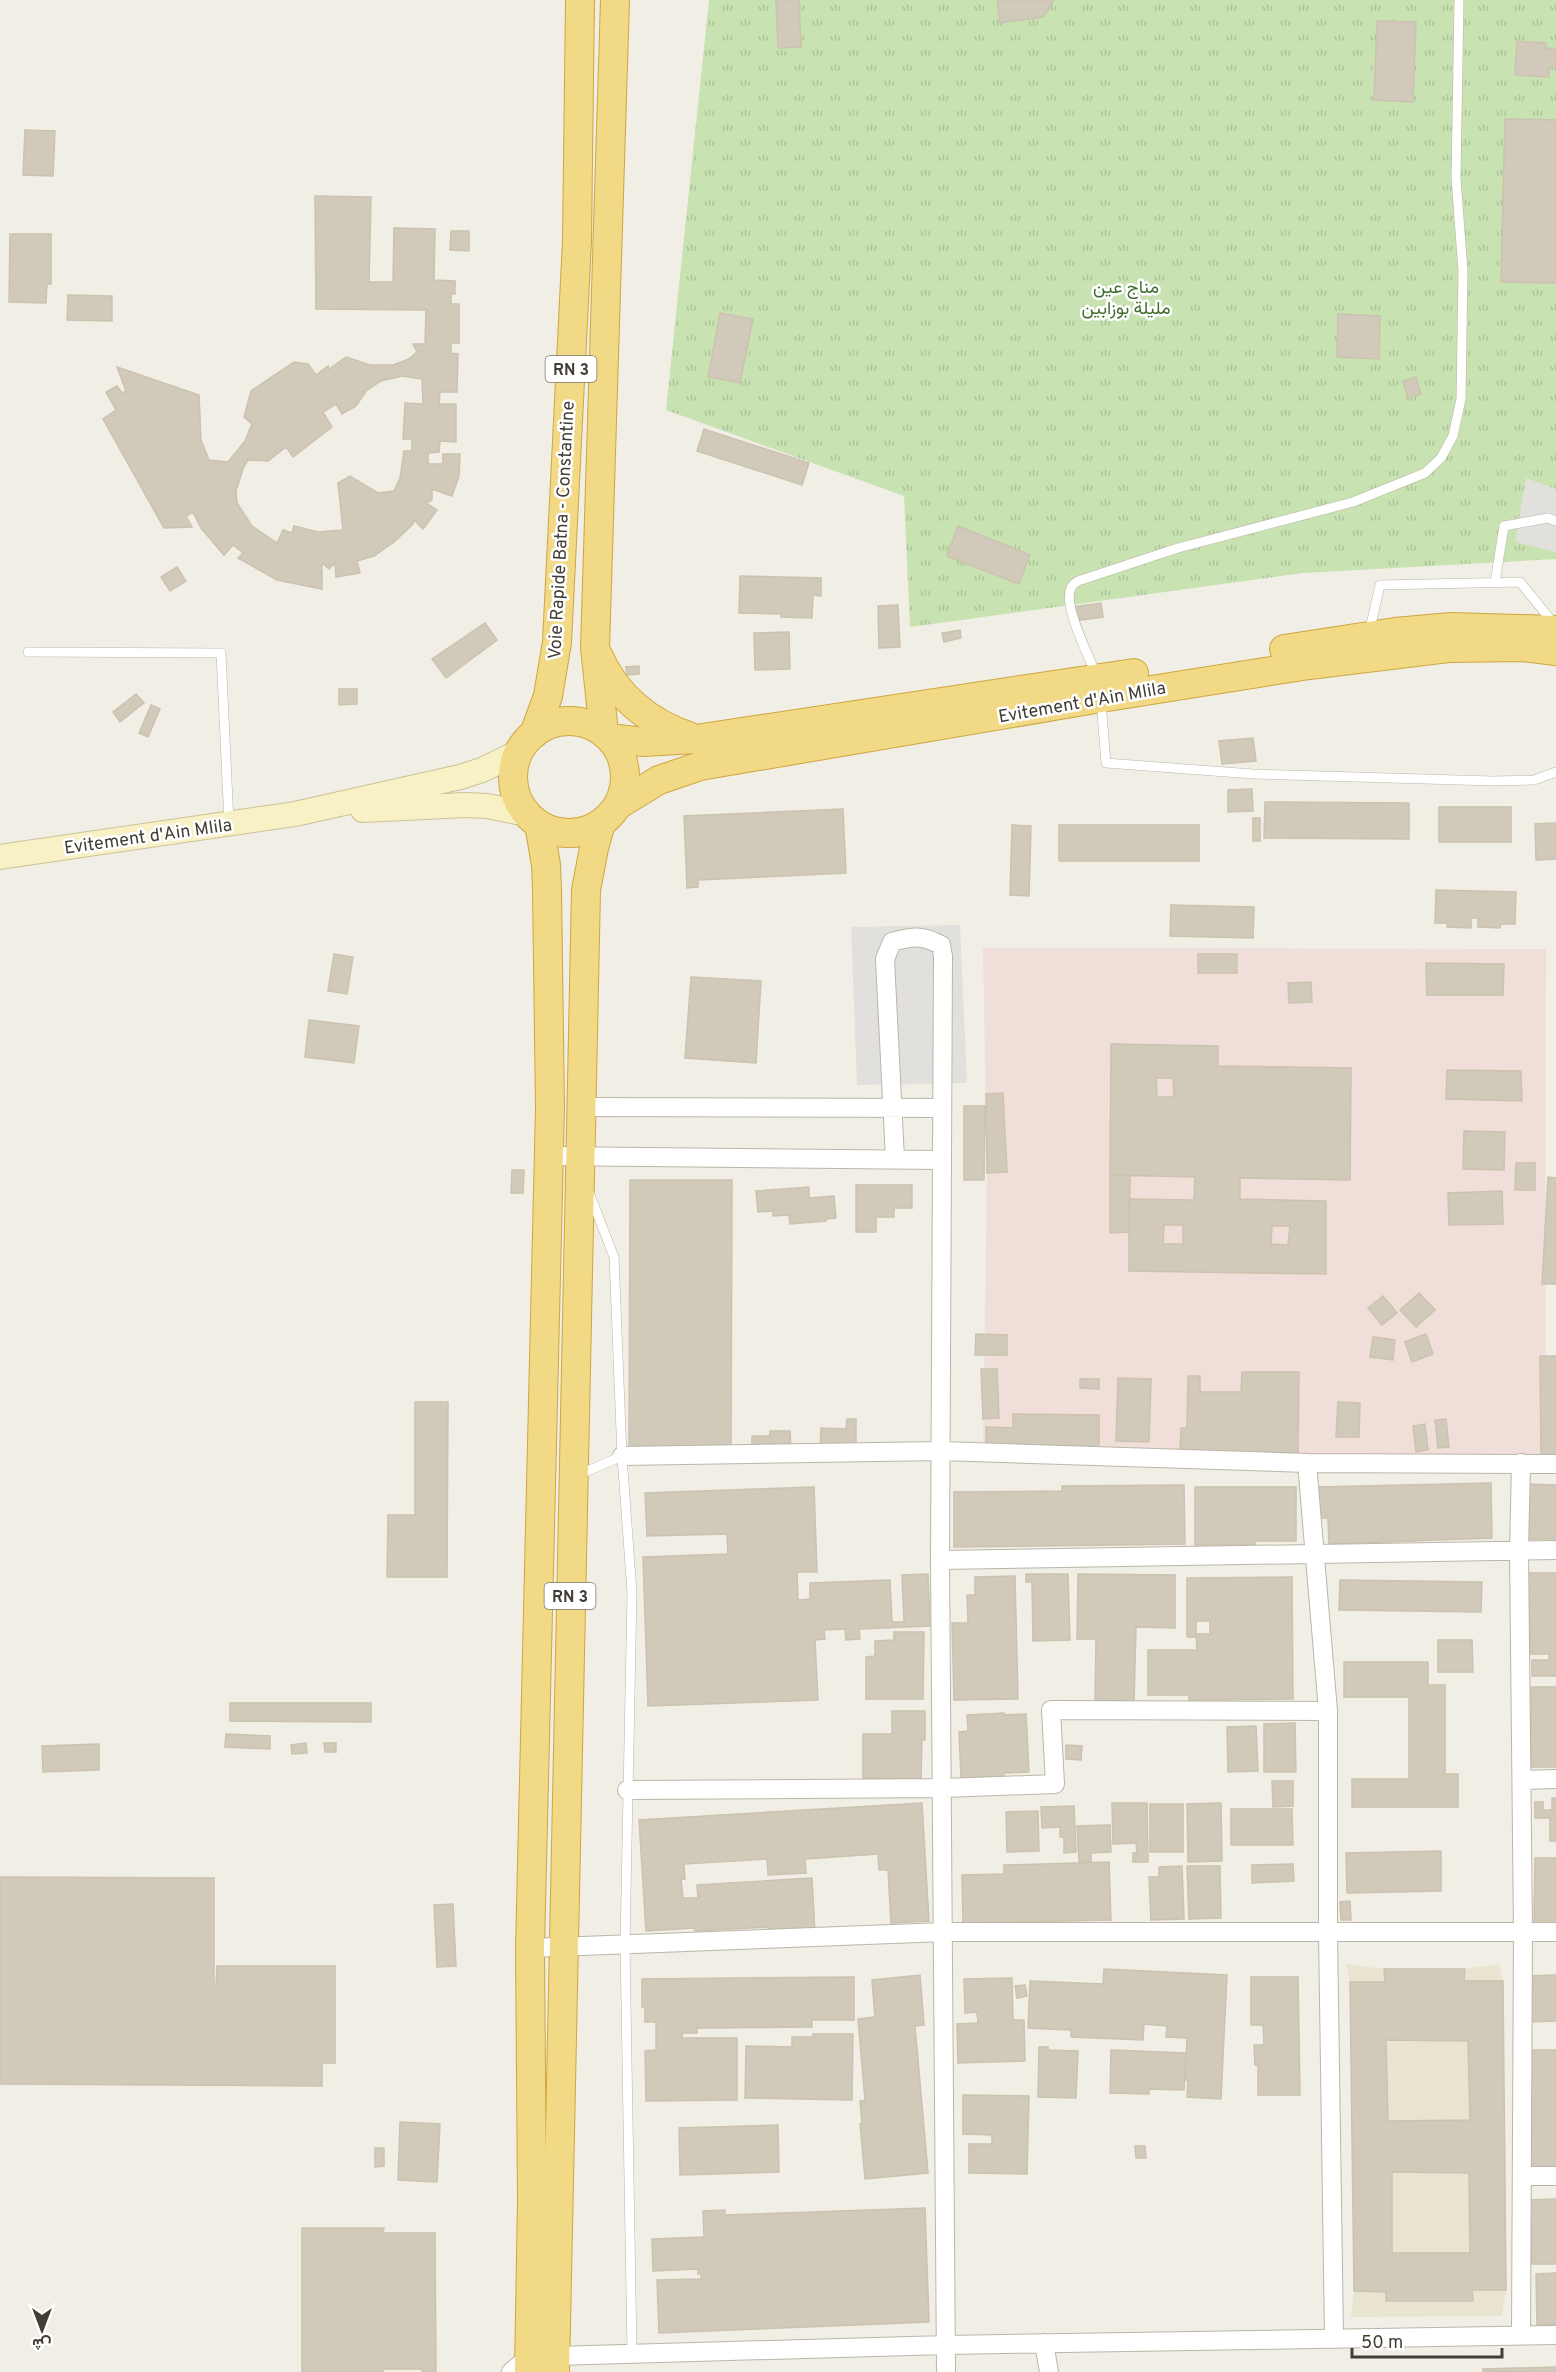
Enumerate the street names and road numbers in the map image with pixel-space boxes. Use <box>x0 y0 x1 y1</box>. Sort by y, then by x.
road number: RN 3 <box>546 356 596 382</box>
street label: Voie Rapide Batna - Constantine <box>544 400 581 660</box>
street label: Evitement d'Ain Mlila <box>997 677 1168 730</box>
street label: Evitement d'Ain Mlila <box>63 814 234 861</box>
road number: RN 3 <box>544 1583 596 1609</box>

